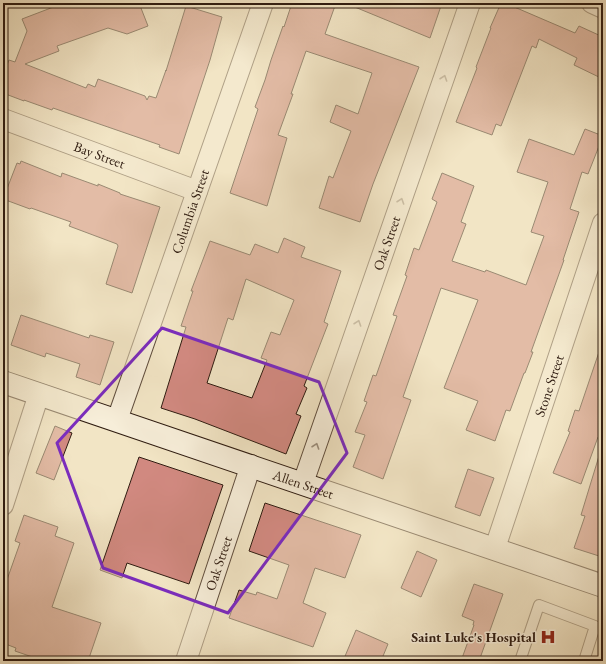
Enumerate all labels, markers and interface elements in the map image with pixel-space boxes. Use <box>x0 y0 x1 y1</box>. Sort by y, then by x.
one-way arrow <box>439 74 447 81</box>
street label: Bay Street <box>71 137 128 173</box>
street label: Columbia Street <box>167 166 213 256</box>
one-way arrow <box>396 197 405 204</box>
street label: Oak Street <box>369 213 404 273</box>
one-way arrow <box>354 320 362 327</box>
street label: Stone Street <box>530 352 568 419</box>
one-way arrow <box>311 443 319 450</box>
street label: Allen Street <box>269 465 336 503</box>
street label: Oak Street <box>201 533 236 593</box>
place label: Saint Luke's Hospital <box>411 628 536 646</box>
hospital icon: Saint Luke's Hospital <box>539 628 557 646</box>

